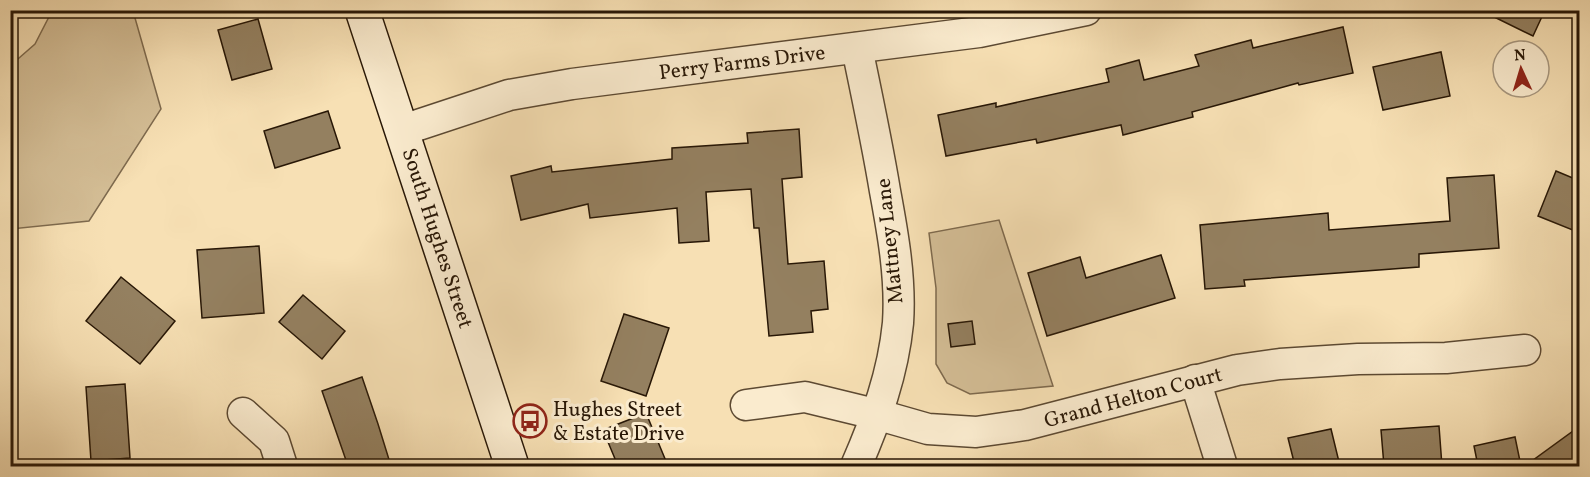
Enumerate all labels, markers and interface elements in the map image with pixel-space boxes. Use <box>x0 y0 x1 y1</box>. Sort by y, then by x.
street label: Perry Farms Drive <box>657 39 827 88</box>
north arrow <box>1491 39 1551 99</box>
text: N <box>1514 45 1527 67</box>
street label: South Hughes Street <box>394 145 479 332</box>
street label: Mattney Lane <box>869 177 912 305</box>
street label: Grand Helton Court <box>1041 361 1226 436</box>
place label: Hughes Street & Estate Drive <box>553 396 685 449</box>
bus stop icon: Hughes Street & Estate Drive <box>512 403 548 439</box>

